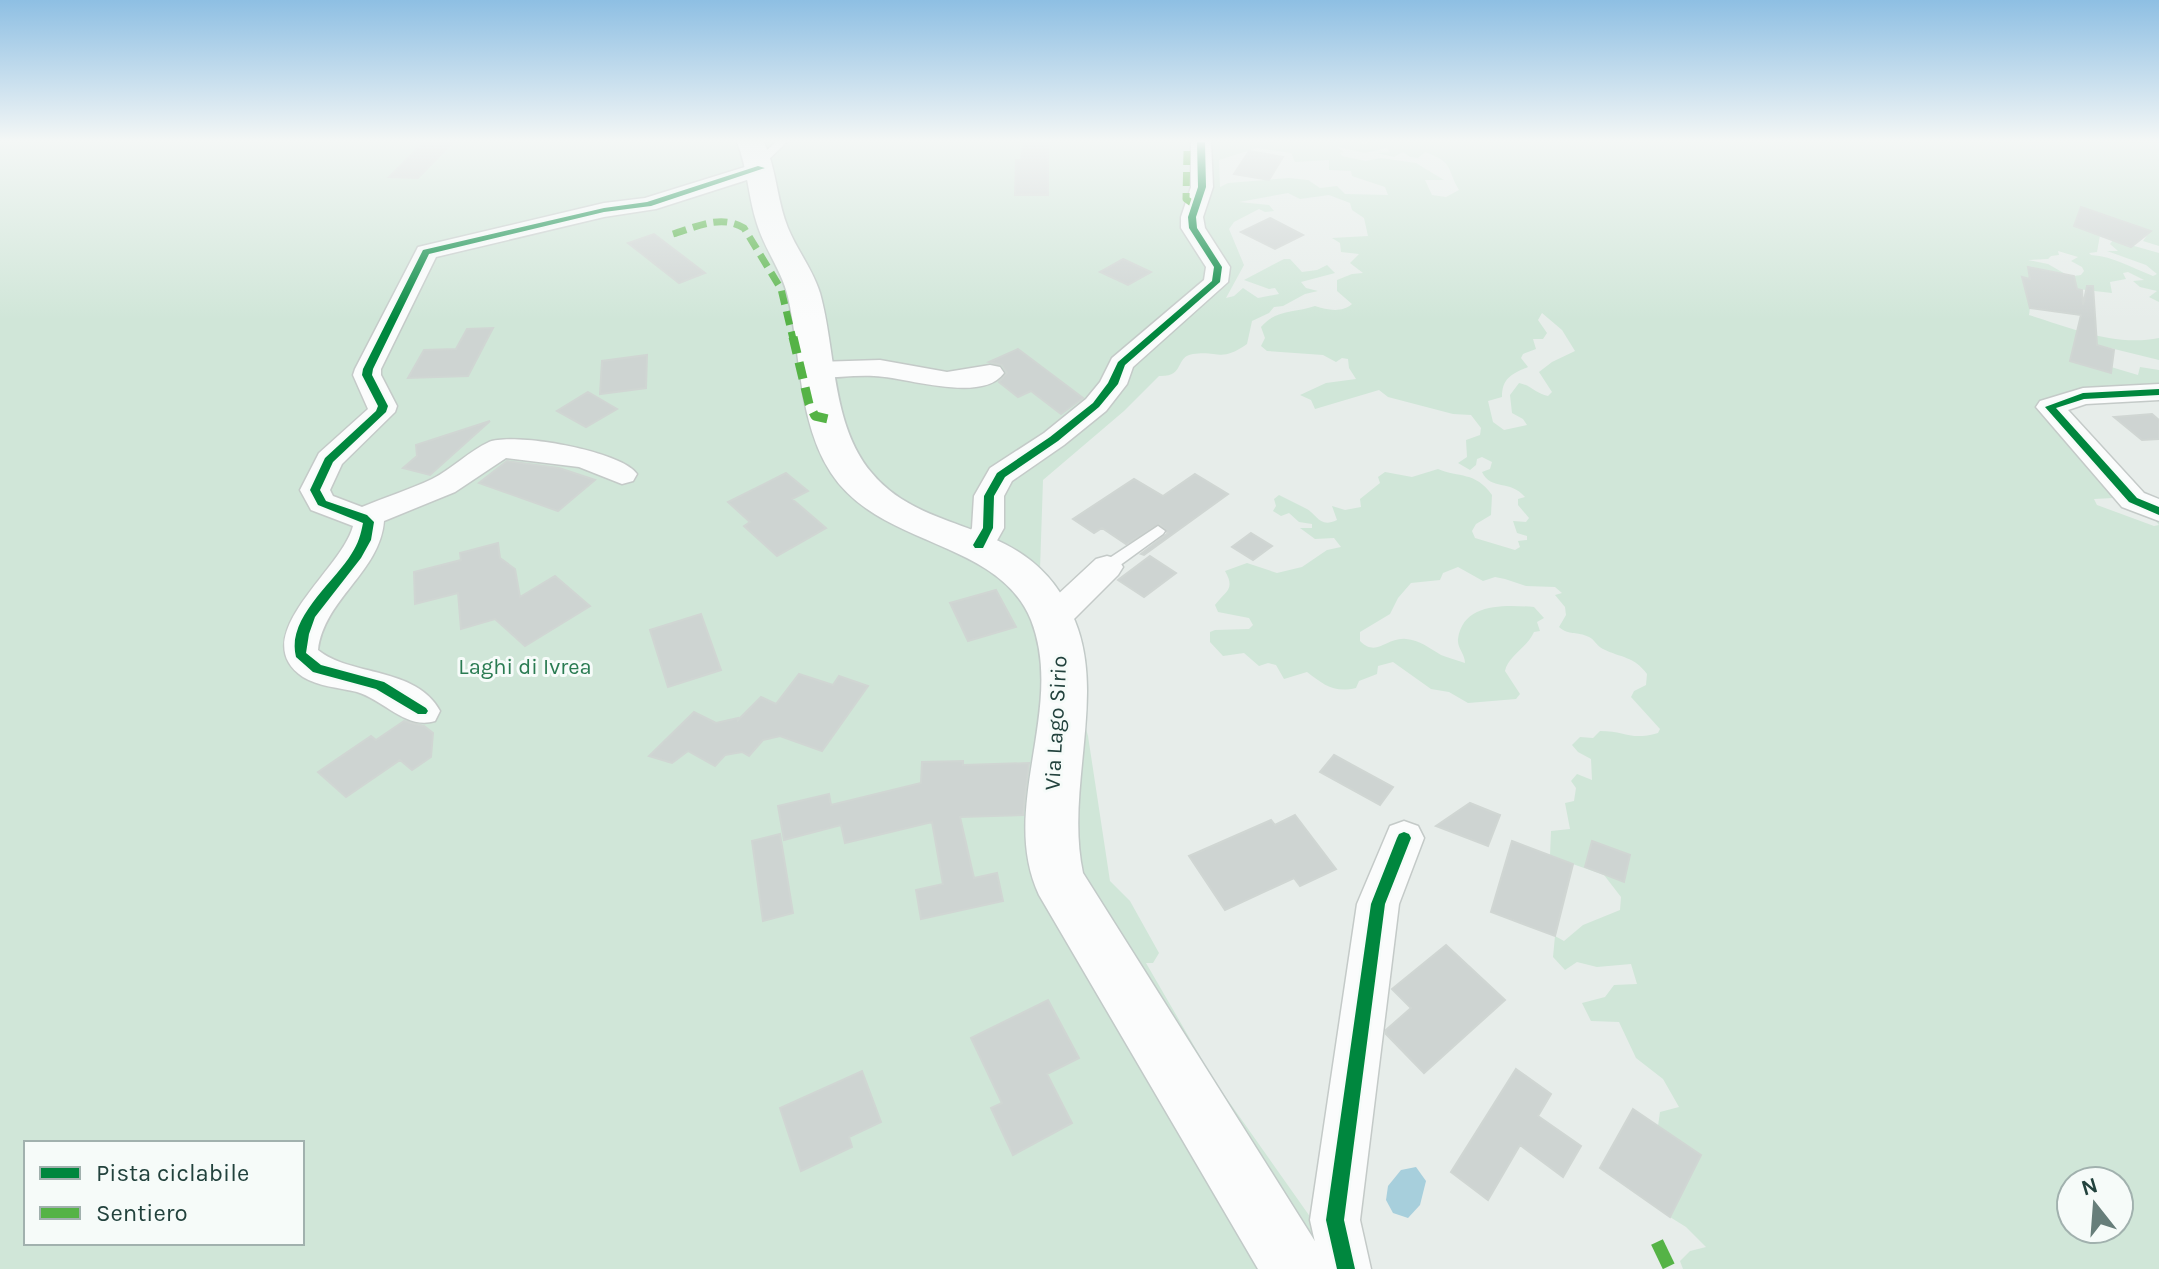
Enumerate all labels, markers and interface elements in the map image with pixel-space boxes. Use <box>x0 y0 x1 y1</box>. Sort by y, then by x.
park label: Laghi di Ivrea <box>458 654 592 680</box>
street label: Via Lago Sirio <box>1039 655 1073 791</box>
legend <box>24 1141 304 1245</box>
text: Pista ciclabile <box>96 1159 249 1187</box>
north arrow <box>2055 1165 2135 1245</box>
text: N <box>2078 1172 2101 1202</box>
text: Sentiero <box>96 1199 188 1227</box>

